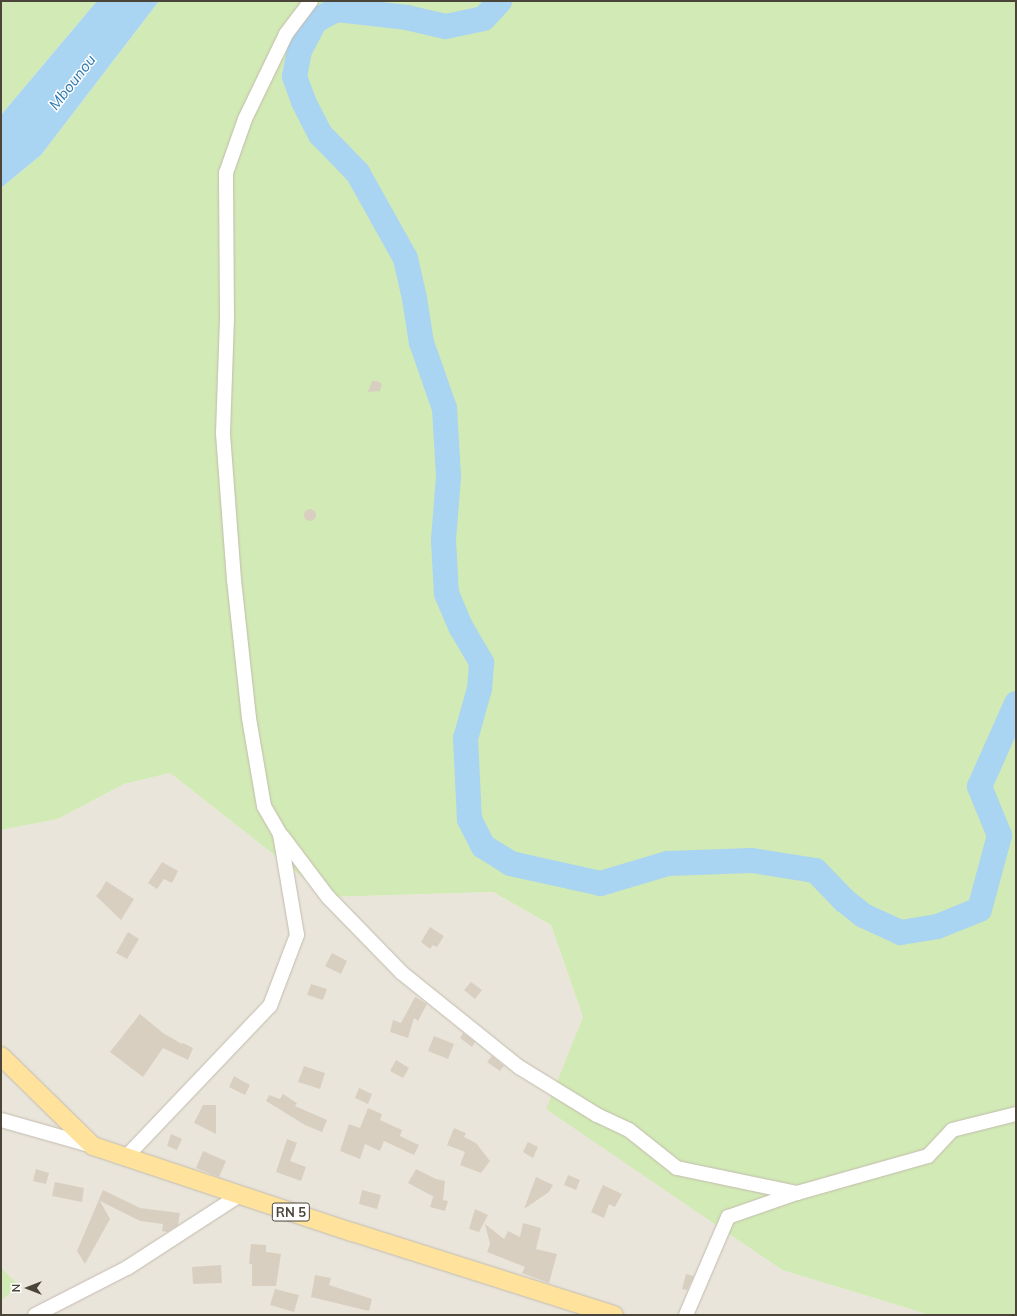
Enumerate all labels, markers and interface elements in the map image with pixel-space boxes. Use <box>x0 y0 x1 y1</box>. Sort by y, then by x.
water label: Mbounou <box>45 51 99 113</box>
road number: RN 5 <box>271 1201 311 1223</box>
north arrow <box>8 1268 48 1308</box>
text: N <box>9 1284 23 1292</box>

